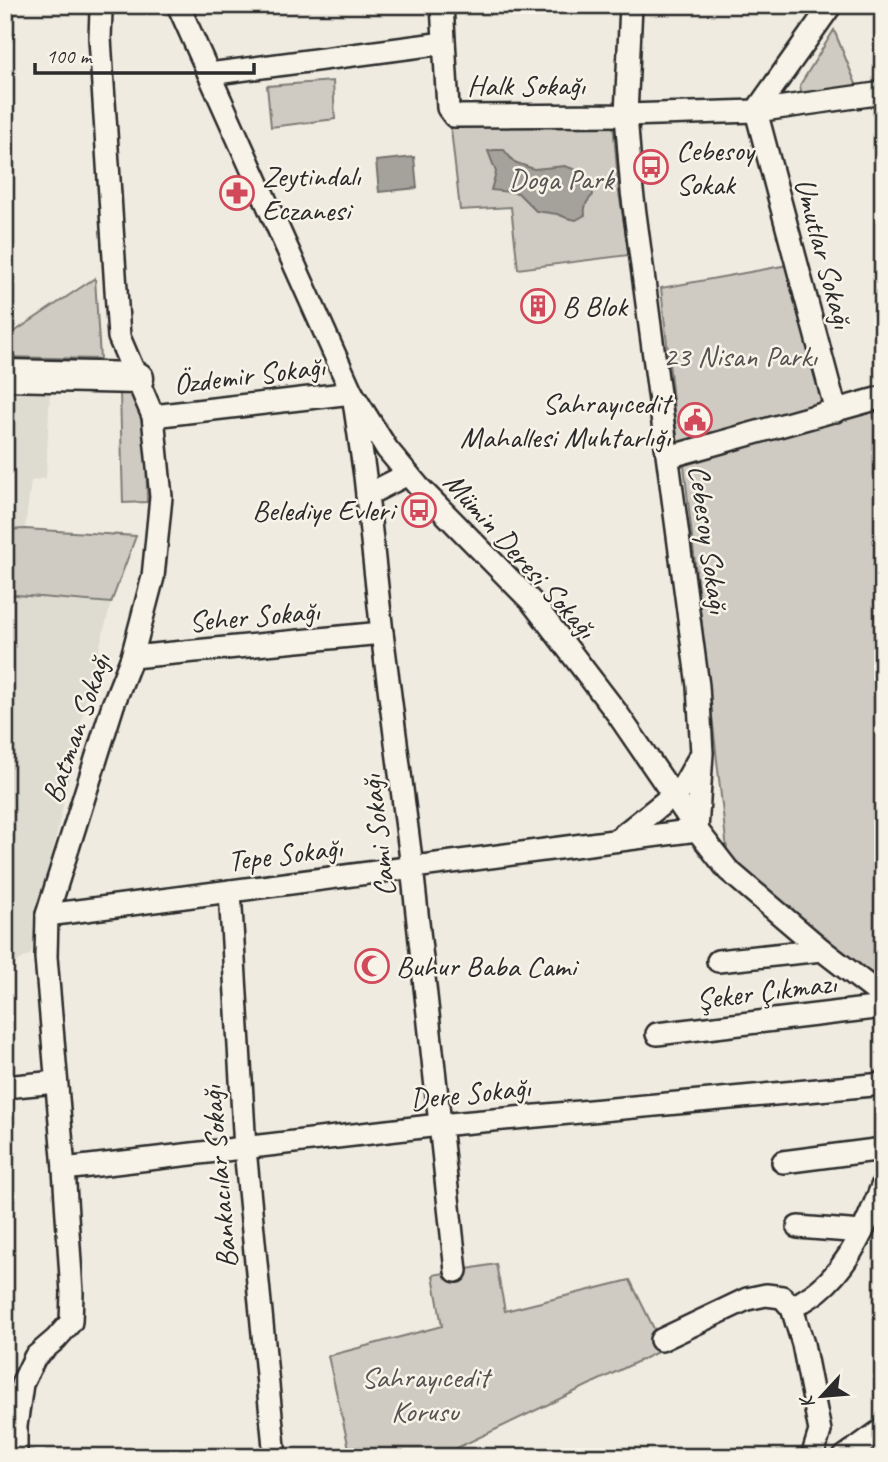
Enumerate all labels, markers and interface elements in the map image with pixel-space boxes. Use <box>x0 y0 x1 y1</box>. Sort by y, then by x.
scale bar <box>35 32 254 76</box>
text: 100 m <box>46 43 93 69</box>
street label: Halk Sokağı <box>467 66 586 104</box>
place label: Cebesoy Sokak <box>676 131 757 203</box>
bus stop icon: Cebesoy Sokak <box>632 148 670 186</box>
place label: Zeytindalı Eczanesi <box>262 157 362 229</box>
park label: Doga Park <box>509 160 615 198</box>
pharmacy icon: Zeytindalı Eczanesi <box>218 174 256 212</box>
street label: Umutlar Sokağı <box>786 174 863 334</box>
building icon: B Blok <box>519 287 557 325</box>
place label: B Blok <box>562 287 629 325</box>
park label: 23 Nisan Parkı <box>663 337 818 375</box>
street label: Özdemir Sokağı <box>171 347 328 403</box>
place label: Sahrayıcedit Mahallesi Muhtarlığı <box>460 384 674 456</box>
public building icon: Sahrayıcedit Mahallesi Muhtarlığı <box>676 401 714 439</box>
street label: Cebesoy Sokağı <box>680 463 738 617</box>
street label: Mümin Deresi Sokağı <box>435 464 606 647</box>
place label: Belediye Evleri <box>252 491 397 529</box>
bus stop icon: Belediye Evleri <box>400 491 438 529</box>
street label: Seher Sokağı <box>187 591 322 641</box>
street label: Batman Sokağı <box>33 647 120 808</box>
street label: Cami Sokağı <box>352 772 404 899</box>
street label: Tepe Sokağı <box>226 828 346 880</box>
mosque icon: Buhur Baba Cami <box>353 947 391 985</box>
place label: Buhur Baba Cami <box>396 947 579 985</box>
street label: Şeker Çıkmazı <box>694 963 839 1018</box>
street label: Dere Sokağı <box>408 1068 533 1118</box>
street label: Bankacılar Sokağı <box>192 1083 246 1270</box>
park label: Sahrayıcedit Korusu <box>361 1358 493 1430</box>
north arrow <box>786 1360 856 1430</box>
text: K <box>793 1390 821 1413</box>

